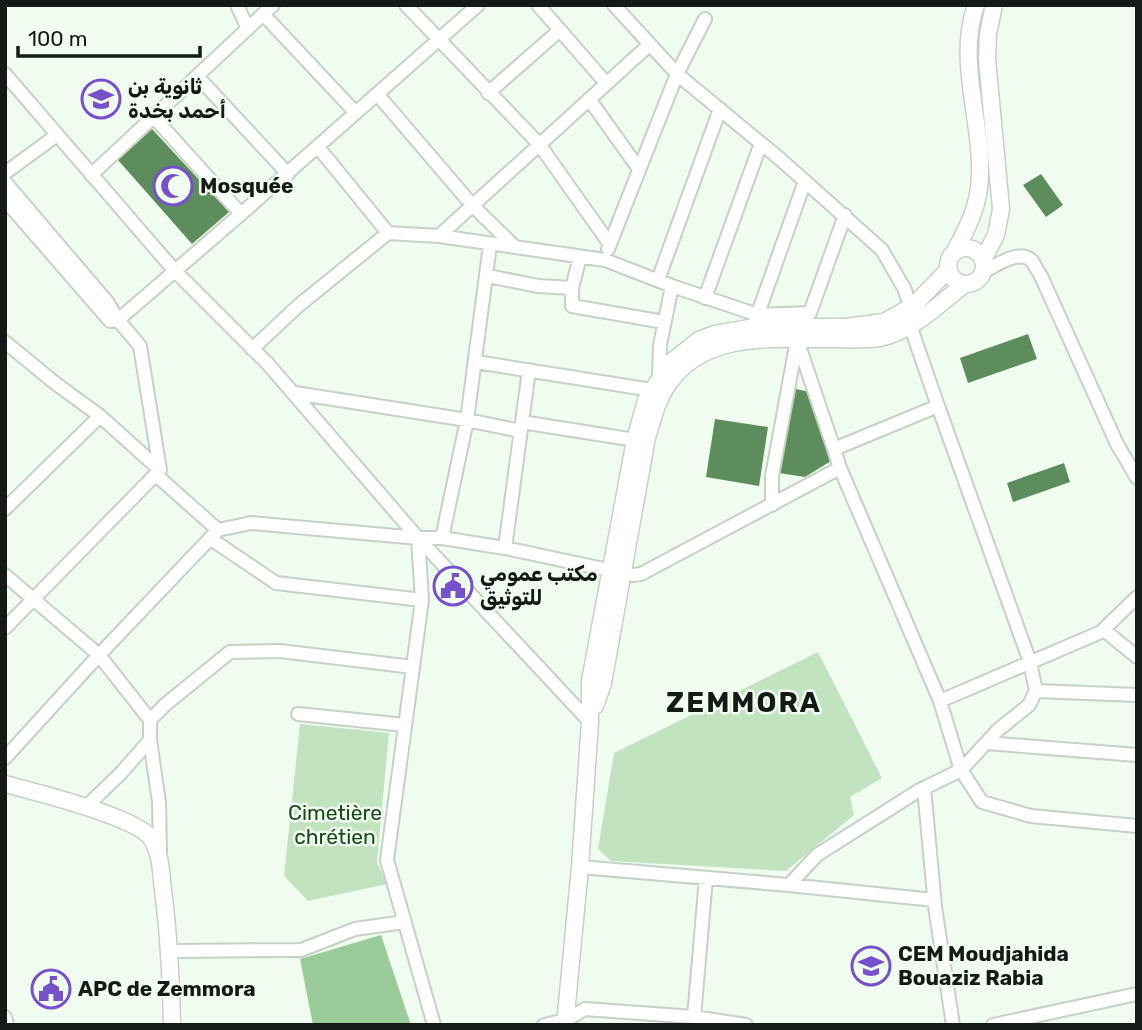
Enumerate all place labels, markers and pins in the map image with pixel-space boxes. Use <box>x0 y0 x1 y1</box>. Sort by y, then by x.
place label: ثانوية بن أحمد بخدة <box>128 74 226 123</box>
school or university icon: ثانوية بن أحمد بخدة <box>80 78 122 120</box>
mosque icon: Mosquée <box>152 165 194 207</box>
place label: Mosquée <box>200 173 294 198</box>
place label: مكتب عمومي للتوثيق <box>480 561 598 611</box>
public building icon: مكتب عمومي للتوثيق <box>432 565 474 607</box>
place label: CEM Moudjahida Bouaziz Rabia <box>898 941 1069 990</box>
school or university icon: CEM Moudjahida Bouaziz Rabia <box>850 945 892 987</box>
public building icon: APC de Zemmora <box>30 968 72 1010</box>
place label: APC de Zemmora <box>78 976 256 1001</box>

